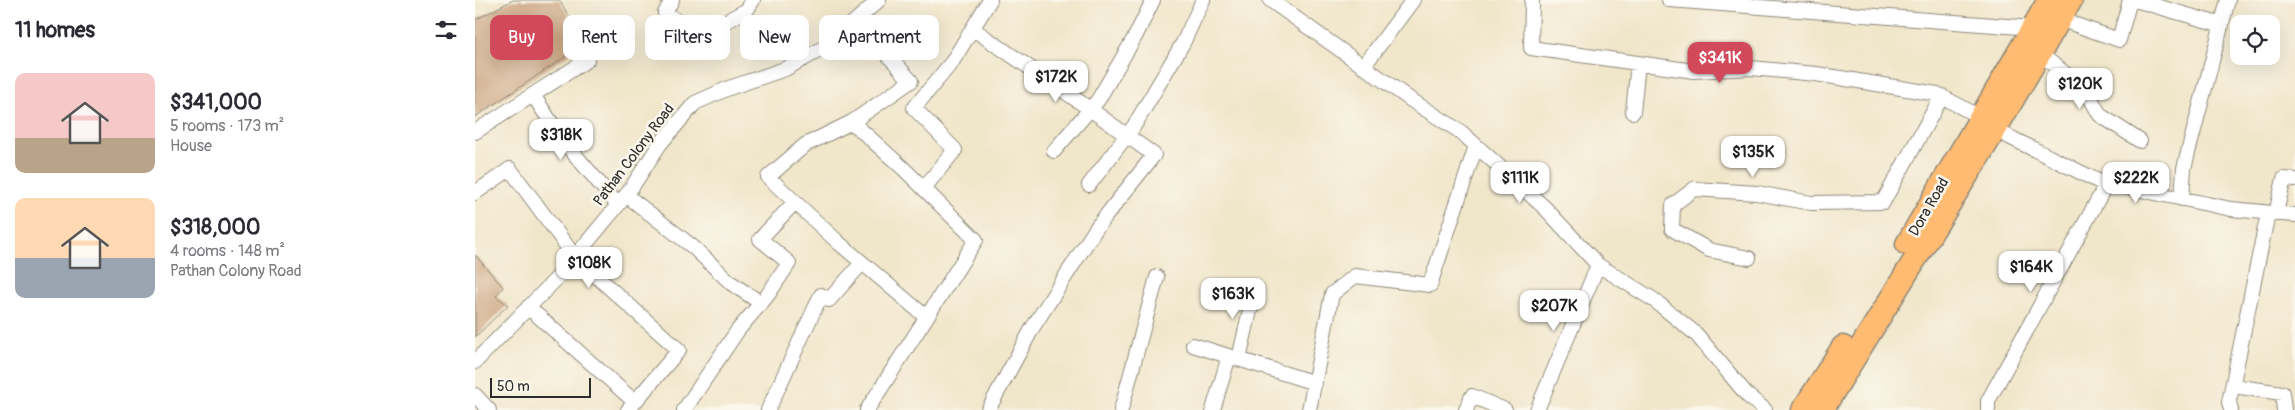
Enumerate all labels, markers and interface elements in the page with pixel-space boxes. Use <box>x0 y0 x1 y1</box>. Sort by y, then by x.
chip: Buy <box>490 15 553 60</box>
chip: Rent <box>563 15 635 60</box>
chip: Filters <box>645 15 730 60</box>
chip: New <box>740 15 809 60</box>
chip: Apartment <box>819 15 939 60</box>
map controls <box>2230 15 2280 65</box>
button: locate <box>2230 15 2280 65</box>
icon: filters <box>432 16 460 44</box>
text: 11 homes <box>15 17 95 44</box>
pin: $341K <box>1685 42 1755 84</box>
text: $341K <box>1699 48 1741 68</box>
pin: $172K <box>1021 61 1091 103</box>
text: $172K <box>1035 67 1077 87</box>
pin: $120K <box>2045 68 2115 110</box>
text: $120K <box>2058 74 2102 94</box>
text: $341,000 <box>170 89 262 116</box>
icon: home <box>55 93 115 153</box>
street label: Pathan Colony Road <box>589 100 679 210</box>
text: 5 rooms · 173 m² <box>170 116 284 136</box>
pin: $318K <box>526 119 596 161</box>
text: $318K <box>540 125 582 145</box>
text: House <box>170 136 212 156</box>
pin: $135K <box>1718 136 1788 178</box>
text: $135K <box>1732 142 1774 162</box>
pin: $111K <box>1485 162 1555 204</box>
pin: $222K <box>2101 162 2171 204</box>
text: $111K <box>1501 168 1539 188</box>
text: $222K <box>2113 168 2159 188</box>
street label: Dora Road <box>1905 174 1953 240</box>
text: $318,000 <box>170 214 260 241</box>
icon: home <box>55 218 115 278</box>
text: 4 rooms · 148 m² <box>170 241 285 261</box>
pin: $108K <box>554 246 624 289</box>
pin: $164K <box>1996 250 2066 293</box>
text: $108K <box>567 253 611 273</box>
text: $164K <box>2009 257 2053 277</box>
text: Pathan Colony Road <box>170 261 301 281</box>
pin: $163K <box>1198 278 1268 320</box>
text: $163K <box>1212 284 1254 304</box>
pin: $207K <box>1519 290 1589 332</box>
text: $207K <box>1531 296 1577 316</box>
scale bar <box>490 375 591 398</box>
text: 50 m <box>497 378 530 395</box>

